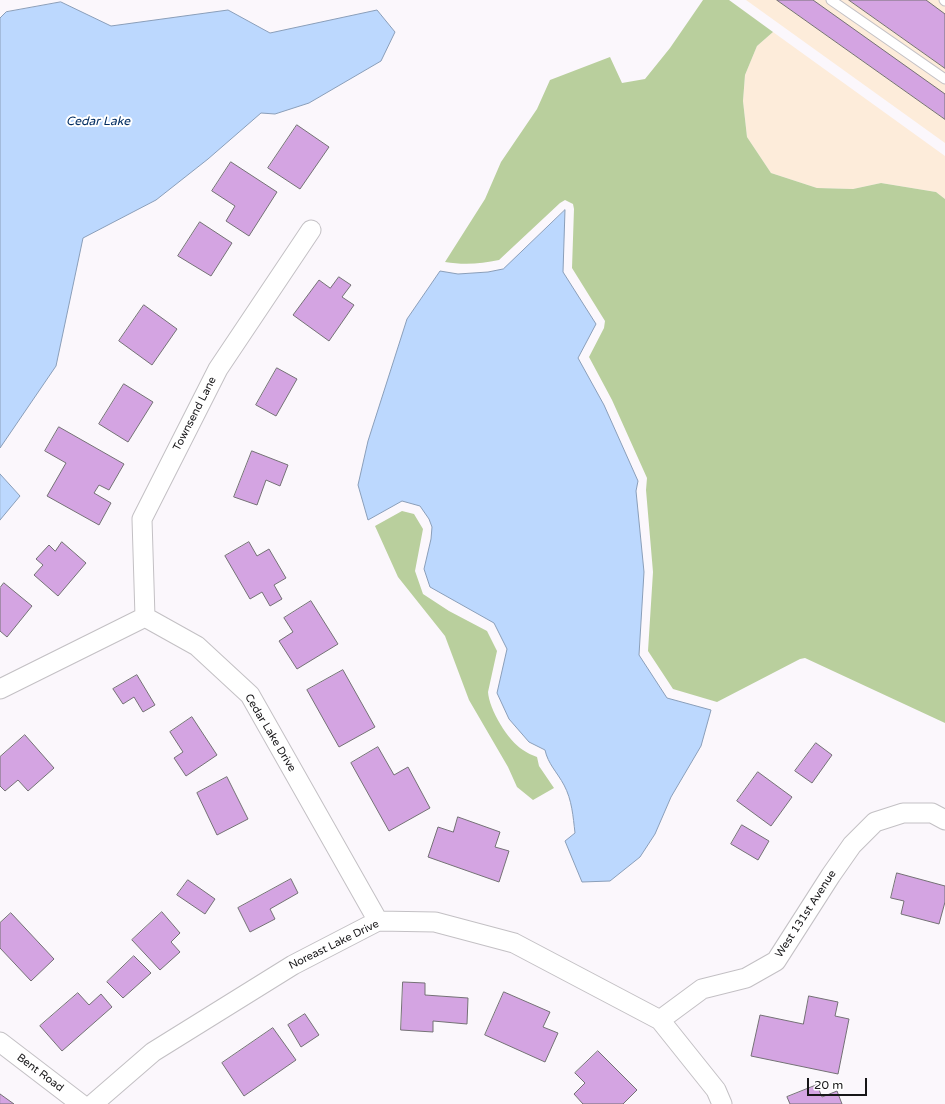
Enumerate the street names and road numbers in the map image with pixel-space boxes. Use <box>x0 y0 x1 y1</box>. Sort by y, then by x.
street label: Townsend Lane <box>171 375 219 453</box>
street label: Cedar Lake Drive <box>242 692 298 774</box>
street label: West 131st Avenue <box>773 868 839 960</box>
street label: Noreast Lake Drive <box>287 917 381 973</box>
street label: Bent Road <box>14 1051 66 1095</box>

